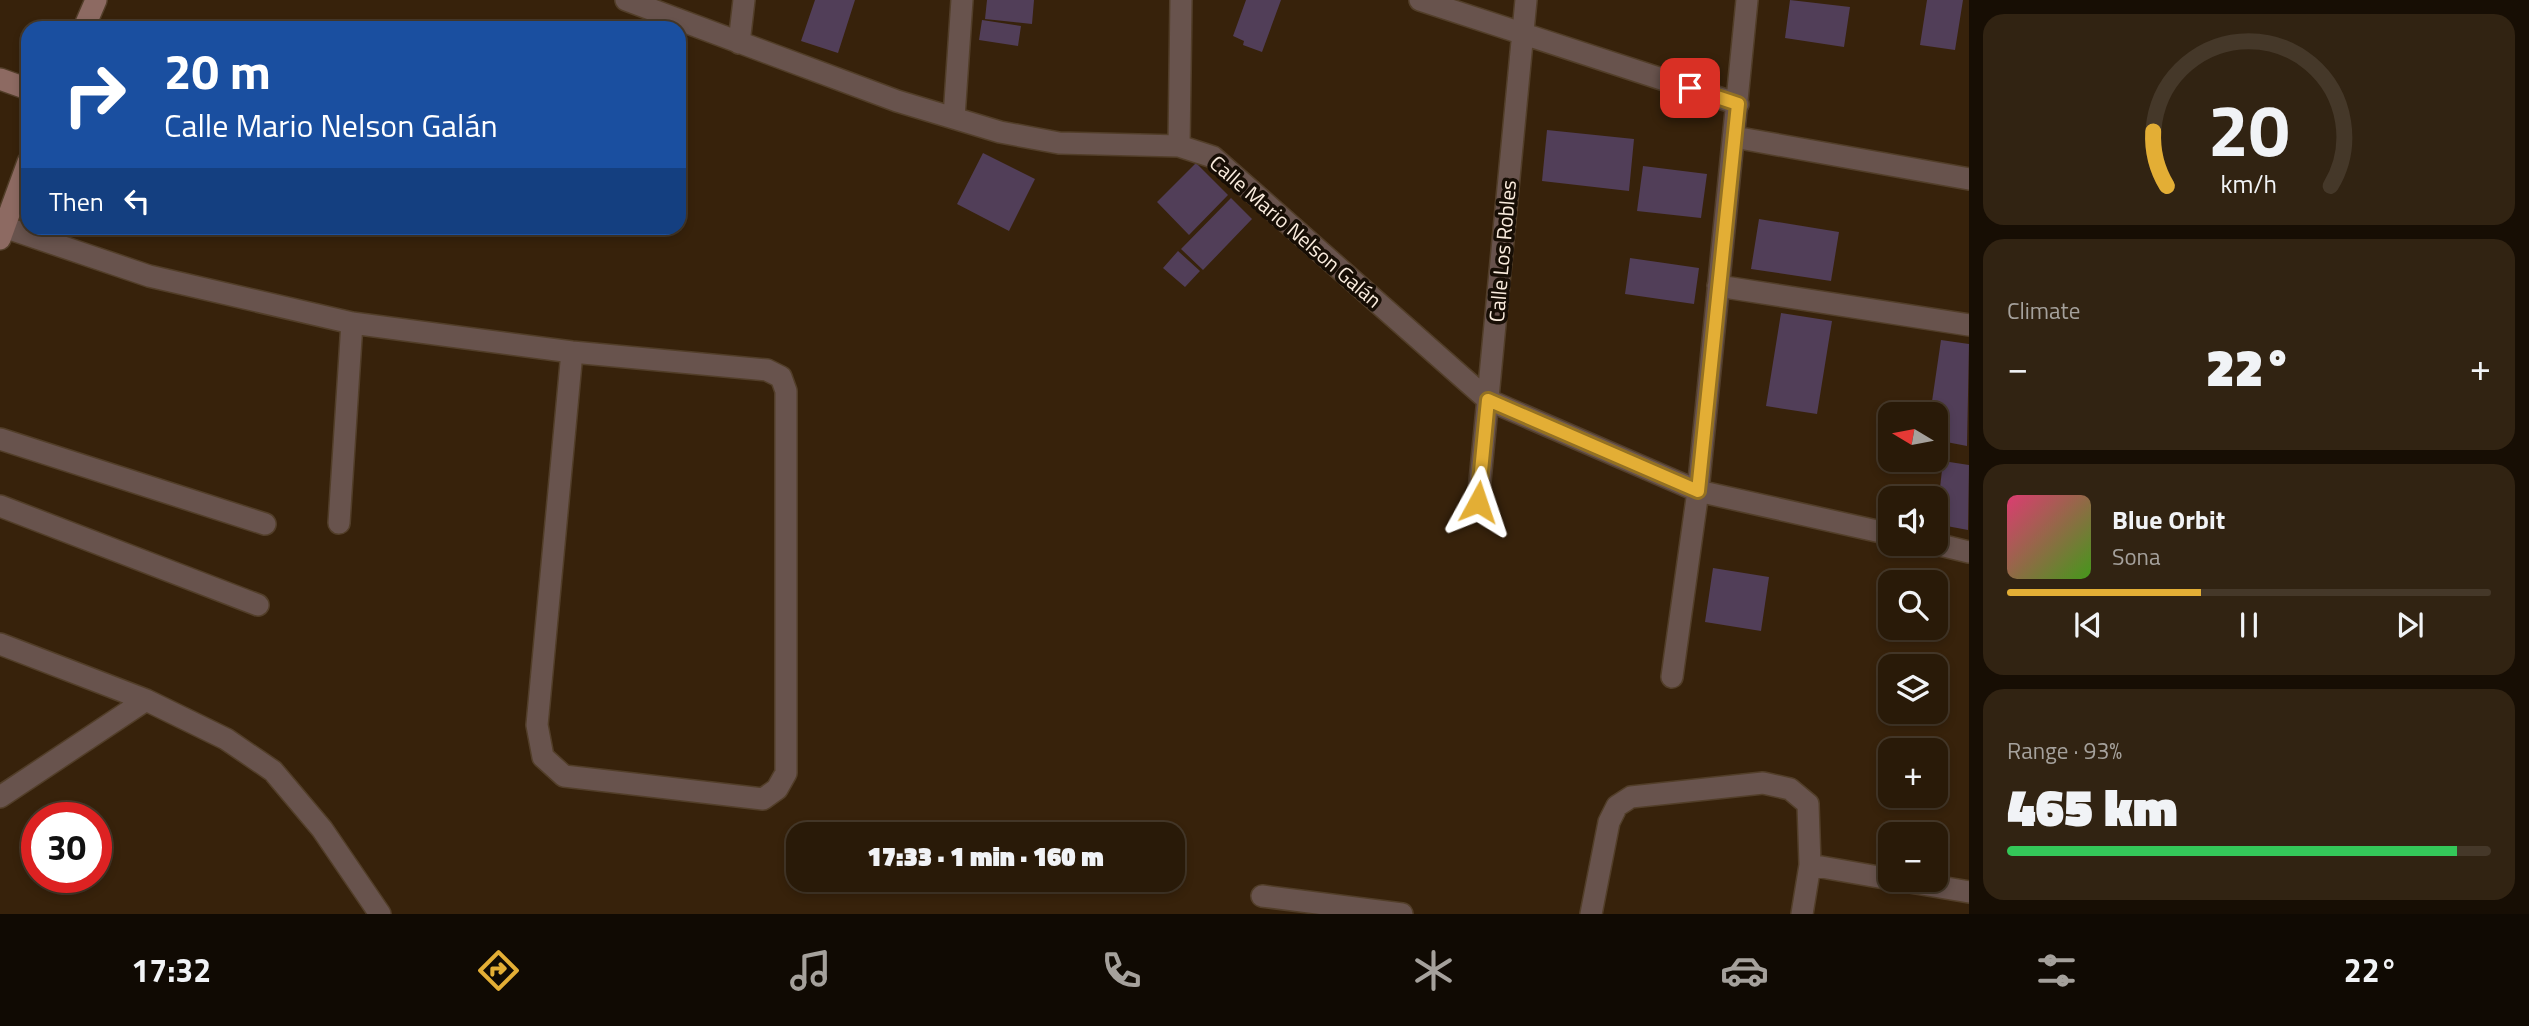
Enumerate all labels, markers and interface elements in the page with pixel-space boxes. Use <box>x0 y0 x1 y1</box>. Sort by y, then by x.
text: 20 m <box>164 33 271 108</box>
icon: right <box>49 49 140 140</box>
pin <box>1660 58 1720 118</box>
icon: arrive <box>1671 69 1709 107</box>
text: 20 <box>2208 74 2290 184</box>
text: Calle Mario Nelson Galán <box>164 101 498 149</box>
street label: Calle Mario Nelson Galán <box>1203 147 1389 315</box>
text: km/h <box>2221 164 2277 202</box>
street label: Calle Los Robles <box>1480 179 1524 323</box>
text: Then <box>49 182 104 221</box>
icon: left <box>118 182 156 220</box>
text: Climate <box>2007 293 2080 328</box>
text: 22° <box>2206 327 2292 406</box>
text: − <box>2007 338 2028 396</box>
text: + <box>2470 338 2491 396</box>
north arrow <box>1878 402 1948 472</box>
map controls <box>1878 402 1948 892</box>
position arrow <box>1441 465 1515 539</box>
button: sound <box>1878 486 1948 556</box>
text: Blue Orbit <box>2112 500 2225 539</box>
text: Sona <box>2112 539 2160 574</box>
button: search <box>1878 570 1948 640</box>
icon: previous <box>2069 606 2107 644</box>
icon: pause <box>2230 606 2268 644</box>
icon: next <box>2391 606 2429 644</box>
button: layers <box>1878 654 1948 724</box>
text: Range · 93% <box>2007 733 2122 768</box>
button: + <box>1878 738 1948 808</box>
text: 465 km <box>2007 767 2178 846</box>
speed limit sign: 30 <box>21 802 112 893</box>
button: − <box>1878 822 1948 892</box>
text: 17:33 · 1 min · 160 m <box>867 837 1104 876</box>
text: 17:32 <box>131 946 211 994</box>
icon: directions <box>474 946 523 995</box>
icon: music <box>786 946 835 995</box>
icon: phone <box>1097 946 1146 995</box>
icon: climate <box>1409 946 1458 995</box>
icon: car <box>1720 946 1769 995</box>
icon: filters <box>2032 946 2081 995</box>
text: 22° <box>2344 946 2398 994</box>

